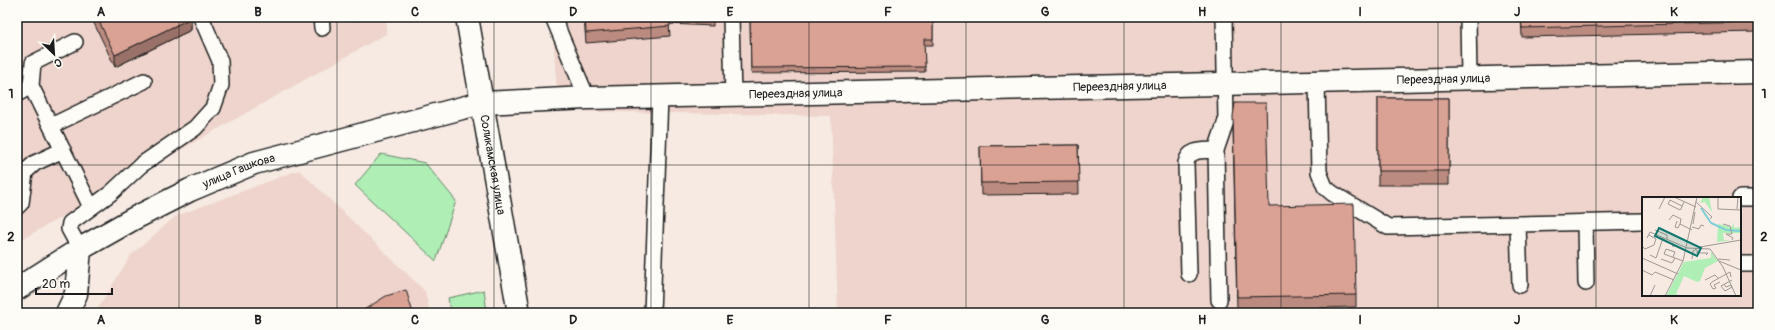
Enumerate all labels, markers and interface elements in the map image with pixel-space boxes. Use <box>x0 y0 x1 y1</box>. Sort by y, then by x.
text: A <box>97 4 106 20</box>
text: B <box>254 4 262 20</box>
text: C <box>411 4 419 20</box>
text: D <box>569 4 577 20</box>
text: E <box>727 4 734 20</box>
text: F <box>884 4 892 20</box>
text: G <box>1041 4 1050 20</box>
text: H <box>1198 4 1206 20</box>
text: I <box>1358 4 1362 20</box>
text: J <box>1514 4 1520 20</box>
text: K <box>1670 4 1678 20</box>
north arrow <box>34 34 74 74</box>
text: С <box>52 55 64 70</box>
street label: Переездная улица <box>1397 71 1491 88</box>
street label: Переездная улица <box>1073 78 1167 95</box>
street label: Переездная улица <box>749 85 843 102</box>
text: 1 <box>8 86 14 102</box>
text: 1 <box>1761 86 1767 102</box>
street label: Соликамская улица <box>476 114 509 216</box>
street label: улица Гашкова <box>199 151 277 192</box>
inset map <box>1642 197 1741 296</box>
text: 2 <box>7 229 15 245</box>
text: 2 <box>1760 229 1768 245</box>
scale bar <box>36 270 112 296</box>
text: 20 m <box>42 277 71 292</box>
text: A <box>97 312 106 328</box>
text: B <box>254 312 262 328</box>
text: C <box>411 312 419 328</box>
text: D <box>569 312 577 328</box>
text: E <box>727 312 734 328</box>
text: F <box>884 312 892 328</box>
text: G <box>1041 312 1050 328</box>
text: H <box>1198 312 1206 328</box>
text: I <box>1358 312 1362 328</box>
text: J <box>1514 312 1520 328</box>
text: K <box>1670 312 1678 328</box>

